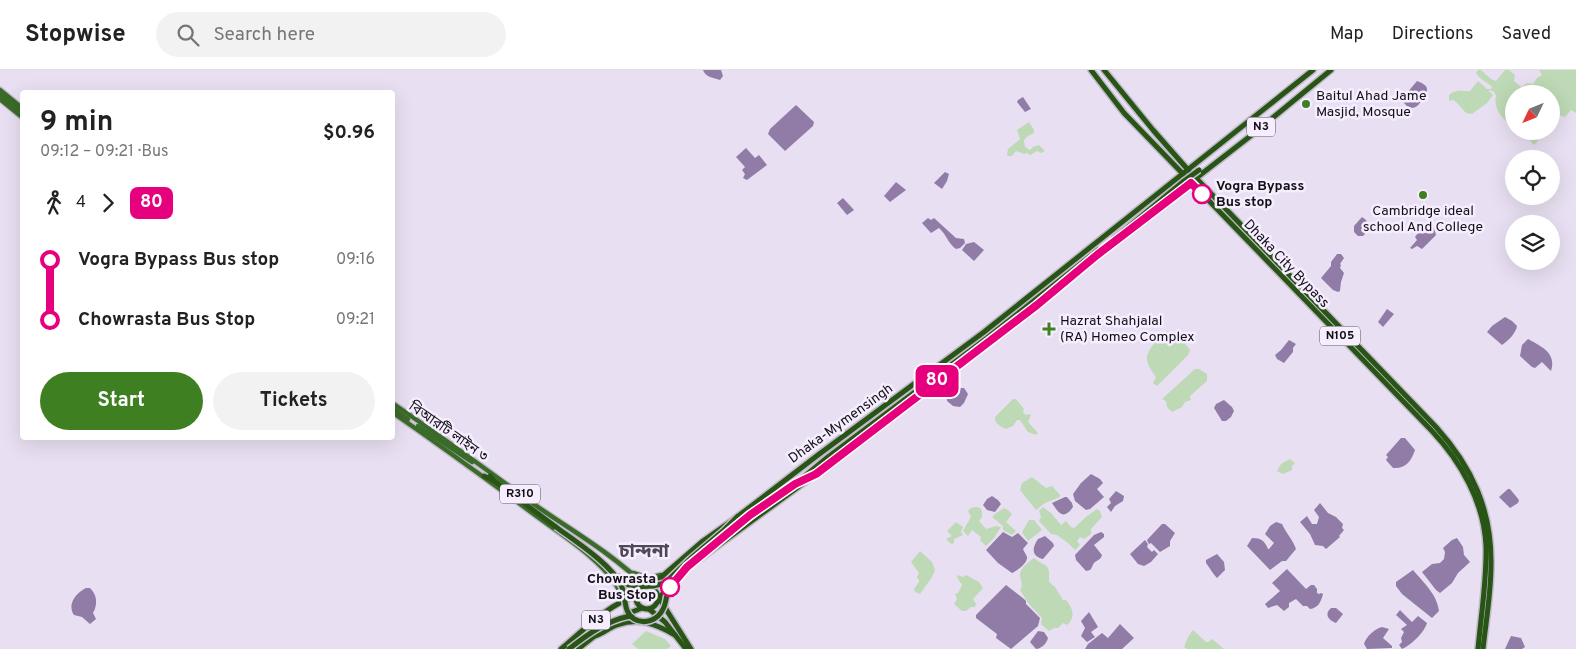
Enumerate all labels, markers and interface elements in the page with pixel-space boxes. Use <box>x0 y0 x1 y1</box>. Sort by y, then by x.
search box <box>156 12 506 57</box>
text: Stopwise <box>25 20 126 50</box>
icon: search <box>174 21 202 49</box>
text: Search here <box>214 23 315 47</box>
text: Map <box>1330 23 1364 46</box>
text: Directions <box>1392 23 1474 46</box>
text: Saved <box>1502 23 1551 46</box>
north arrow <box>1505 85 1560 140</box>
map controls <box>1505 85 1560 270</box>
place label: Baitul Ahad Jame Masjid, Mosque <box>1316 88 1426 121</box>
marker: Baitul Ahad Jame Masjid, Mosque <box>1300 98 1312 110</box>
text: 9 min <box>40 105 113 141</box>
road number: N3 <box>1247 118 1275 136</box>
text: $0.96 <box>323 121 375 145</box>
text: 09:12 – 09:21 · Bus <box>40 142 169 162</box>
button: locate <box>1505 150 1560 205</box>
place label: Vogra Bypass Bus stop <box>1216 178 1304 211</box>
marker: Vogra Bypass Bus stop <box>1192 184 1212 204</box>
icon: walk <box>40 189 68 217</box>
icon: forward <box>94 189 122 217</box>
marker: Cambridge ideal school And College <box>1417 189 1429 201</box>
text: 80 <box>140 191 163 214</box>
text: 4 <box>76 193 86 213</box>
place label: Cambridge ideal school And College <box>1363 203 1483 236</box>
button: layers <box>1505 215 1560 270</box>
street label: Dhaka City Bypass <box>1240 216 1332 312</box>
text: Vogra Bypass Bus stop <box>78 248 279 272</box>
text: 09:16 <box>336 250 375 270</box>
text: Chowrasta Bus Stop <box>78 308 255 332</box>
text: 09:21 <box>336 310 375 330</box>
place label: Hazrat Shahjalal (RA) Homeo Complex <box>1060 313 1194 346</box>
marker: Hazrat Shahjalal (RA) Homeo Complex <box>1042 322 1056 336</box>
road number: N105 <box>1320 326 1360 346</box>
line badge: 80 <box>914 365 960 397</box>
text: 80 <box>926 369 948 392</box>
button: Start <box>40 372 203 430</box>
button: Tickets <box>213 372 375 430</box>
street label: Dhaka-Mymensingh <box>785 380 897 468</box>
street label: বিআরটি লাইন ৩ <box>404 397 491 466</box>
road number: R310 <box>500 484 540 504</box>
district label: চান্দনা <box>618 540 670 564</box>
place label: Chowrasta Bus Stop <box>587 571 656 604</box>
marker: Chowrasta Bus Stop <box>660 577 680 597</box>
road number: N3 <box>582 610 610 630</box>

